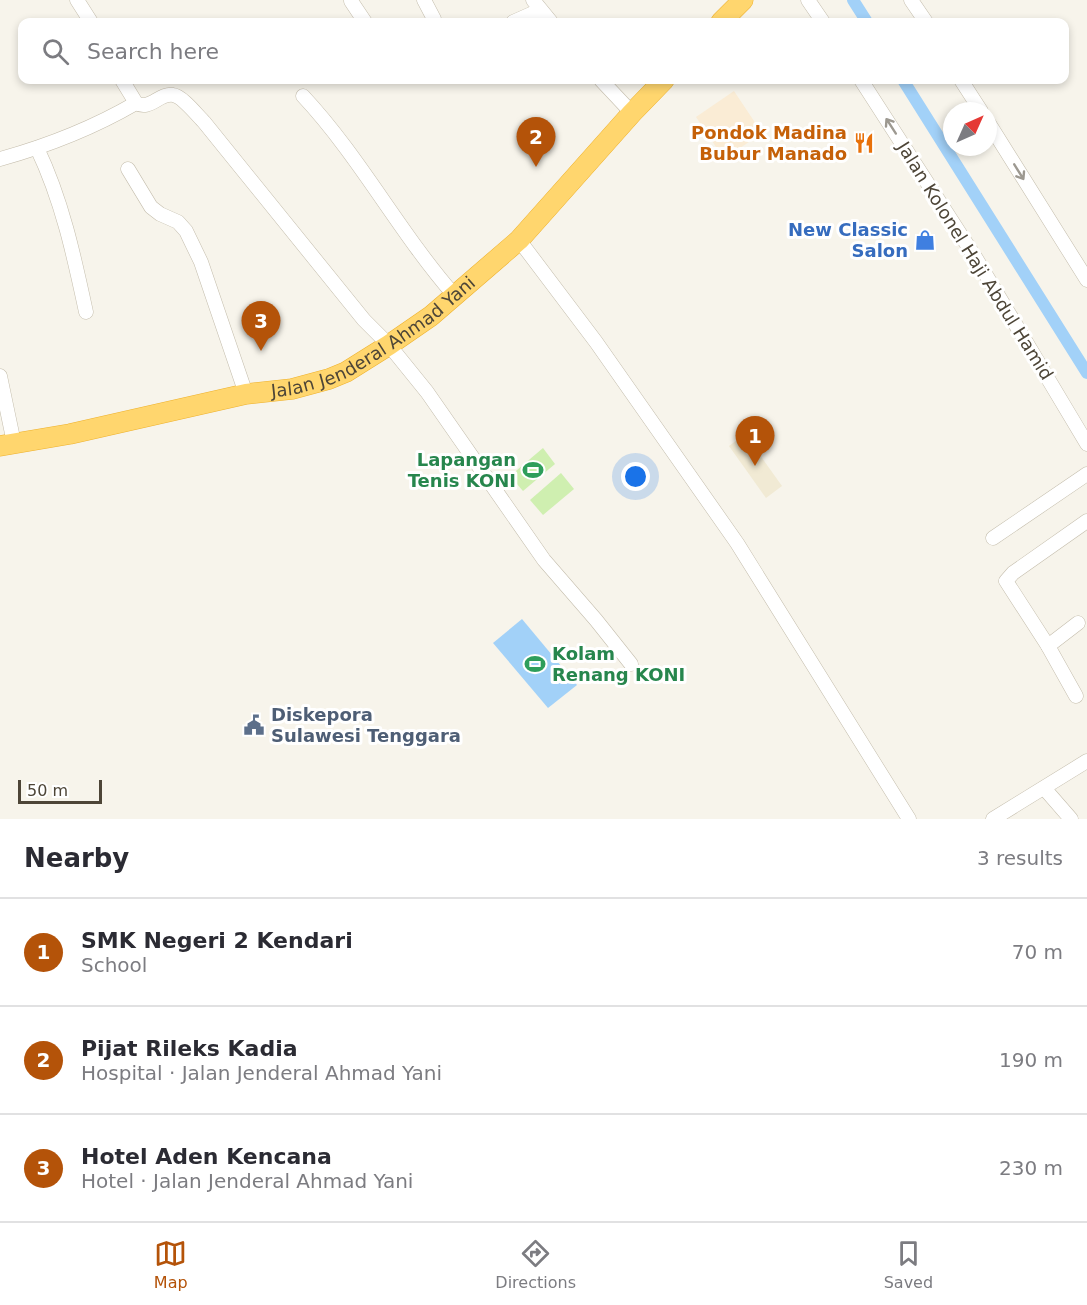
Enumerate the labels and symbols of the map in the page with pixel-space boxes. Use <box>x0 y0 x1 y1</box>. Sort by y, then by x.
north arrow <box>943 102 997 156</box>
one-way arrow <box>885 117 898 134</box>
pin: 2 <box>516 118 556 167</box>
place label: Pondok Madina Bubur Manado <box>691 122 847 164</box>
restaurant icon: Pondok Madina Bubur Manado <box>852 131 876 155</box>
street label: Jalan Kolonel Haji Abdul Hamid <box>893 137 1058 384</box>
one-way arrow <box>1014 163 1026 180</box>
place label: New Classic Salon <box>788 219 908 261</box>
shop icon: New Classic Salon <box>913 228 937 252</box>
street label: Jalan Jenderal Ahmad Yani <box>269 272 479 401</box>
pin: 3 <box>242 302 280 351</box>
pin: 1 <box>736 416 774 466</box>
place label: Lapangan Tenis KONI <box>408 449 516 491</box>
sports icon: Lapangan Tenis KONI <box>521 458 545 482</box>
your location <box>621 462 650 491</box>
place label: Kolam Renang KONI <box>552 643 685 685</box>
sports icon: Kolam Renang KONI <box>523 652 547 676</box>
place label: Diskepora Sulawesi Tenggara <box>271 704 461 746</box>
public building icon: Diskepora Sulawesi Tenggara <box>242 713 266 737</box>
scale bar <box>18 777 102 804</box>

